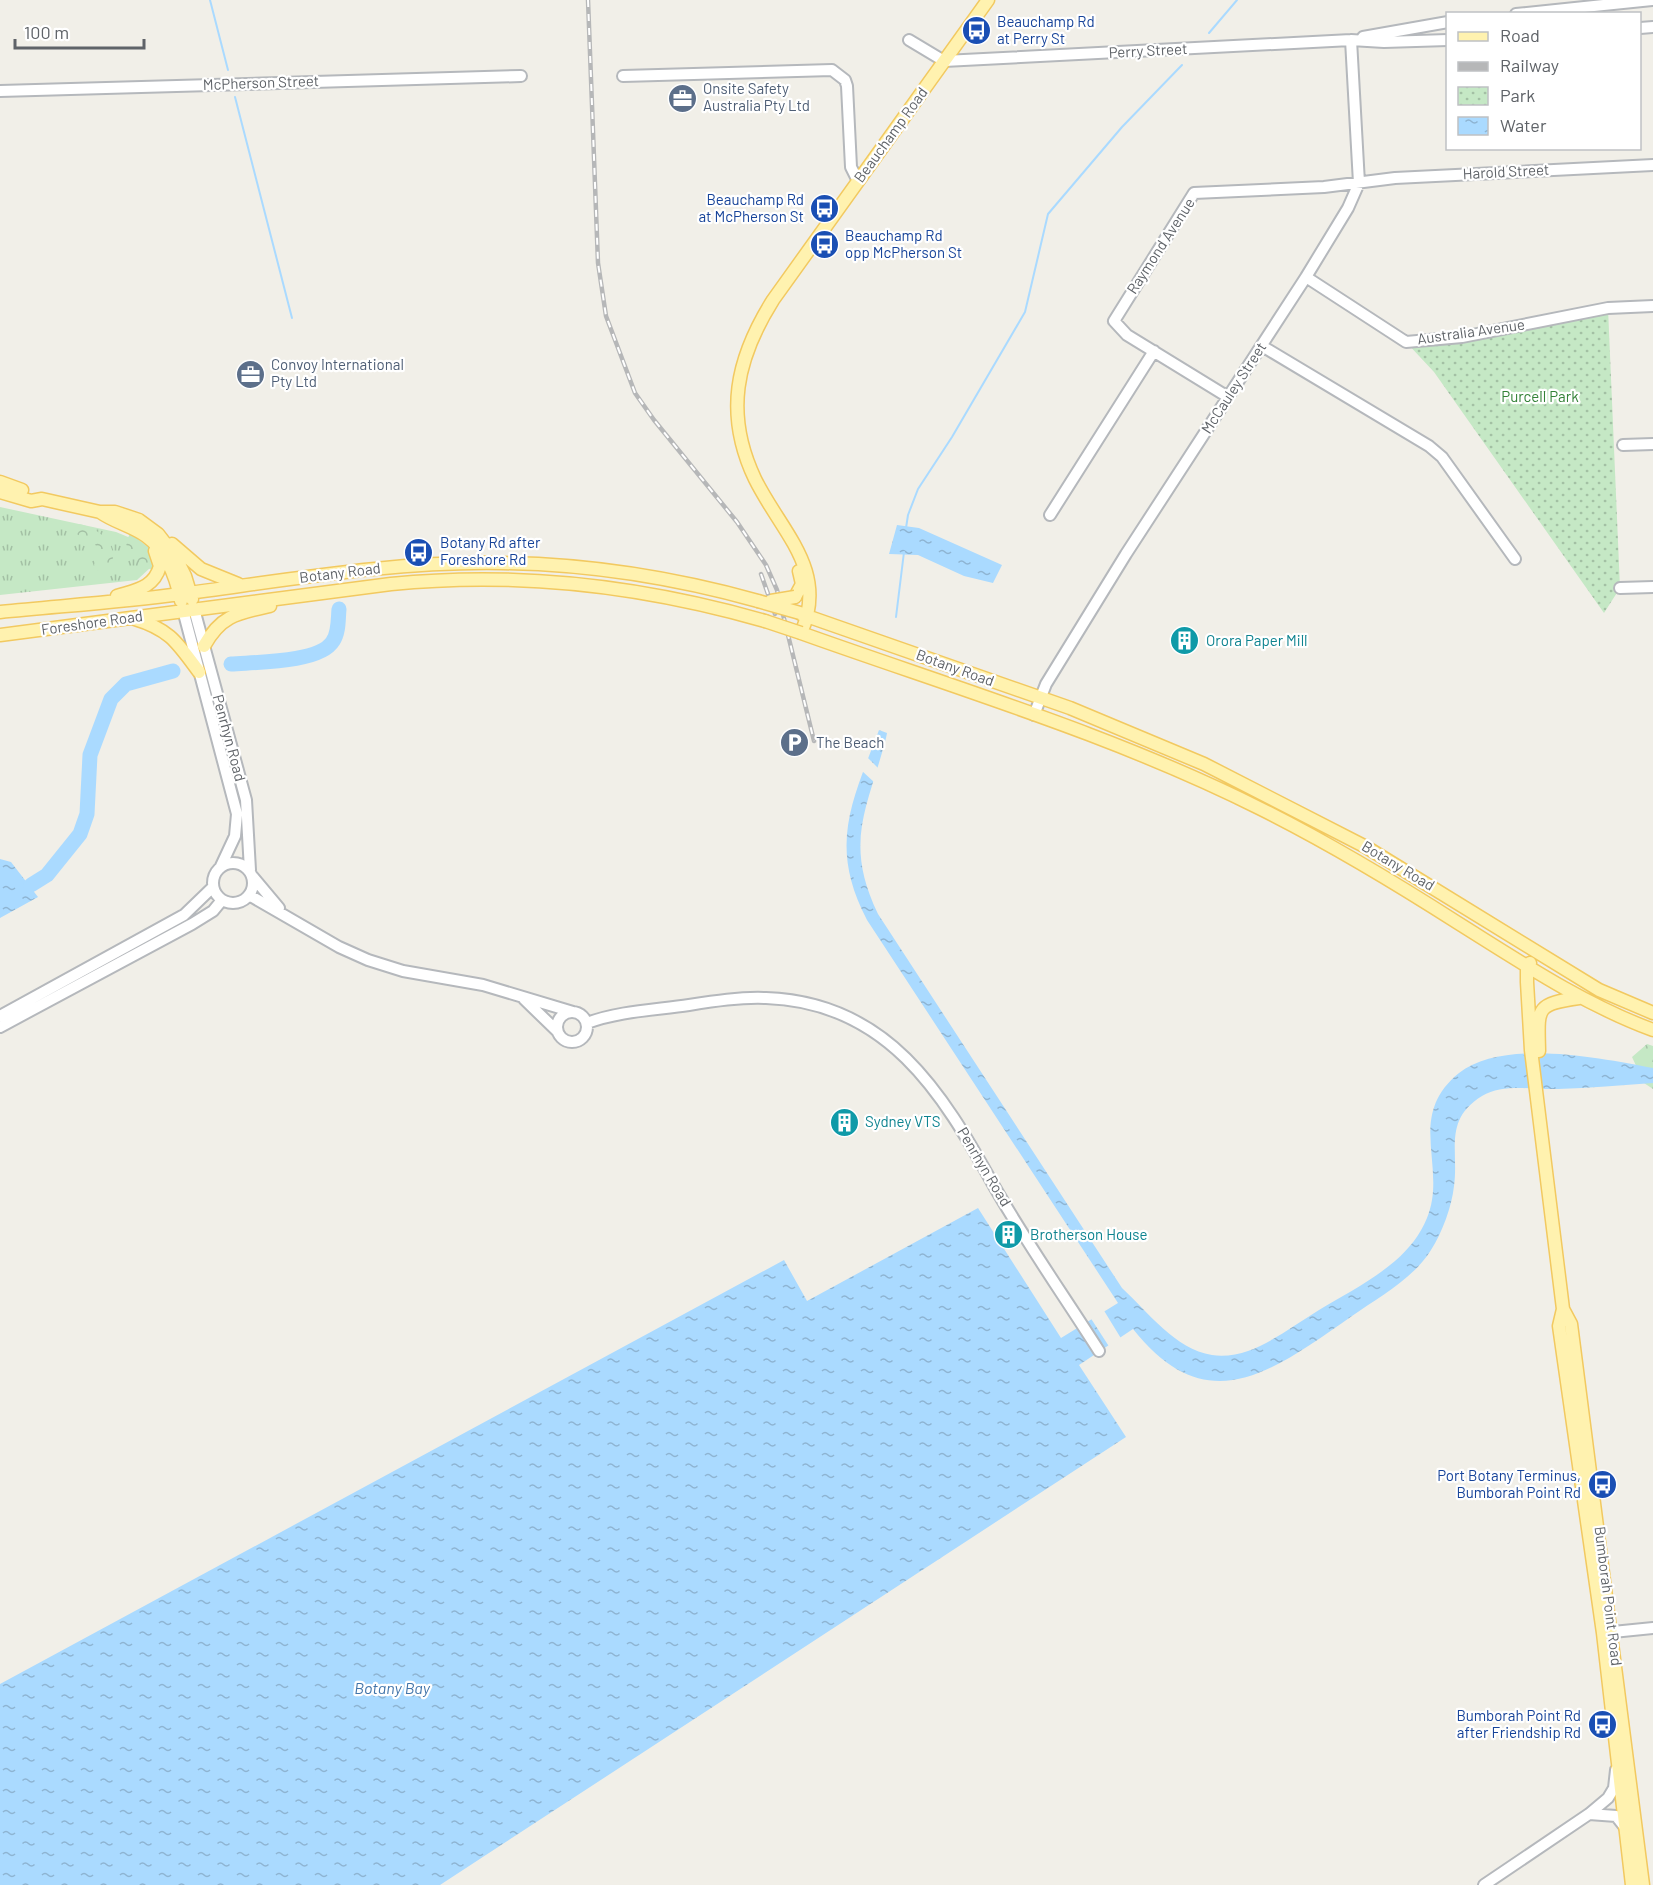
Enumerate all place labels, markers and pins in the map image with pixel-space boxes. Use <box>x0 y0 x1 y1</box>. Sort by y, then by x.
place label: Beauchamp Rd at Perry St <box>997 12 1095 47</box>
bus stop icon: Beauchamp Rd at Perry St <box>960 15 992 47</box>
place label: Onsite Safety Australia Pty Ltd <box>703 79 810 114</box>
office icon: Onsite Safety Australia Pty Ltd <box>666 82 698 114</box>
place label: Beauchamp Rd at McPherson St <box>698 190 804 225</box>
bus stop icon: Beauchamp Rd at McPherson St <box>809 193 841 225</box>
place label: Beauchamp Rd opp McPherson St <box>845 226 962 261</box>
bus stop icon: Beauchamp Rd opp McPherson St <box>808 229 840 261</box>
place label: Convoy International Pty Ltd <box>271 355 404 390</box>
office icon: Convoy International Pty Ltd <box>234 358 266 390</box>
place label: Botany Rd after Foreshore Rd <box>440 533 541 568</box>
bus stop icon: Botany Rd after Foreshore Rd <box>403 536 435 568</box>
building icon: Orora Paper Mill <box>1169 625 1201 657</box>
place label: Orora Paper Mill <box>1206 631 1308 649</box>
parking icon: The Beach <box>779 727 811 759</box>
place label: The Beach <box>816 733 884 751</box>
building icon: Sydney VTS <box>828 1106 860 1138</box>
place label: Sydney VTS <box>865 1112 940 1130</box>
building icon: Brotherson House <box>993 1219 1025 1251</box>
place label: Brotherson House <box>1030 1225 1147 1243</box>
place label: Port Botany Terminus, Bumborah Point Rd <box>1437 1466 1581 1501</box>
bus stop icon: Port Botany Terminus, Bumborah Point Rd <box>1586 1469 1618 1501</box>
place label: Bumborah Point Rd after Friendship Rd <box>1456 1706 1581 1741</box>
bus stop icon: Bumborah Point Rd after Friendship Rd <box>1586 1709 1618 1741</box>

